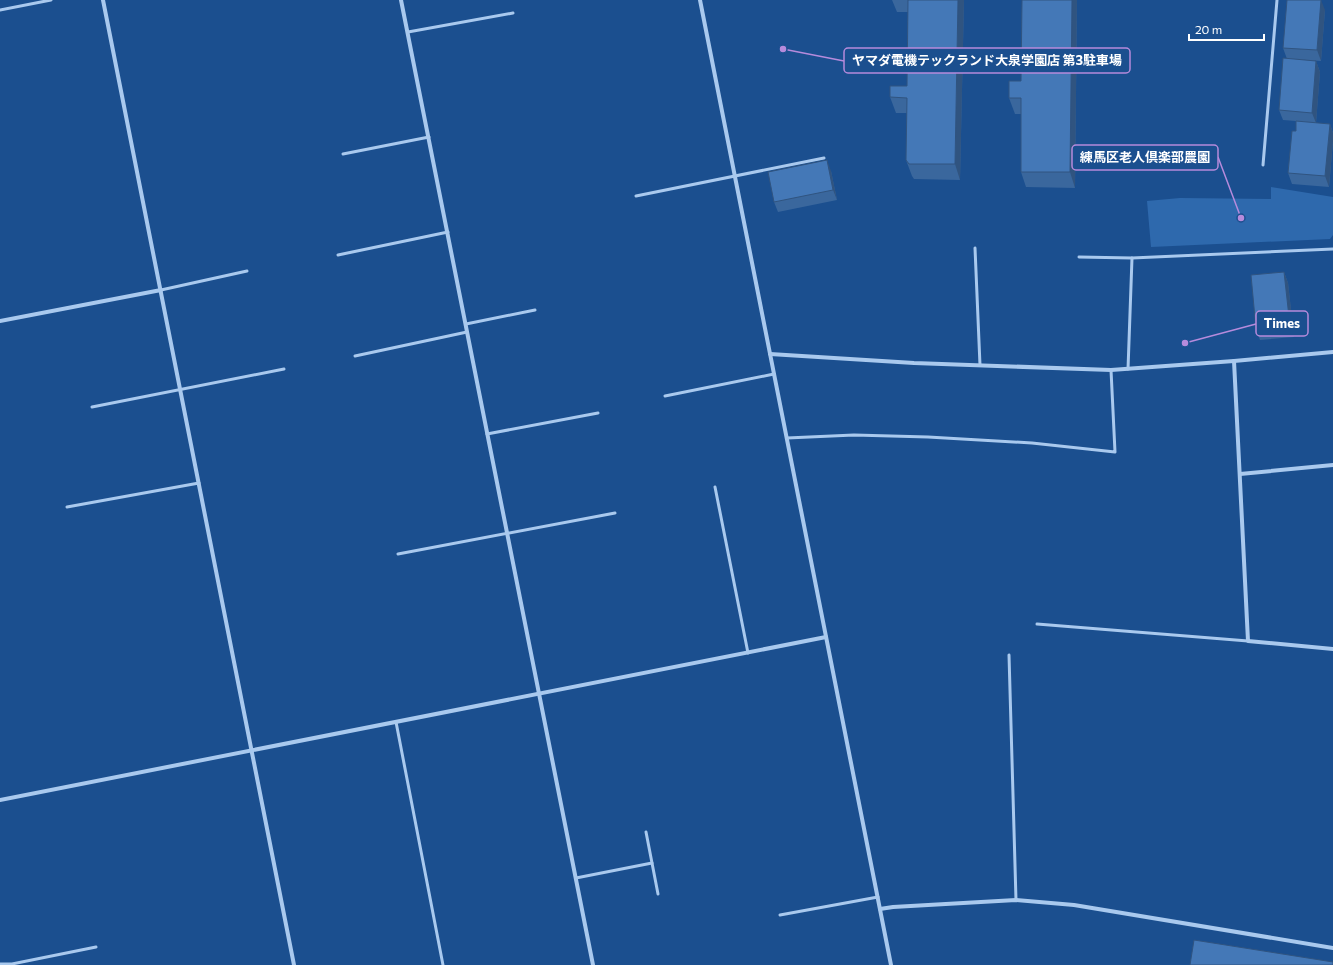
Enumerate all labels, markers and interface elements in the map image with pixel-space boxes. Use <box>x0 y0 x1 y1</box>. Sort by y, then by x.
scale bar <box>1189 16 1264 42</box>
text: 20 m <box>1195 22 1222 36</box>
callout: ヤマダ電機テックランド大泉学園店 第3駐車場 <box>844 48 1130 73</box>
text: ヤマダ電機テックランド大泉学園店 第3駐車場 <box>852 52 1122 68</box>
callout: 練馬区老人倶楽部農園 <box>1072 145 1218 170</box>
text: 練馬区老人倶楽部農園 <box>1079 149 1210 165</box>
callout: Times <box>1256 311 1308 336</box>
text: Times <box>1264 315 1300 331</box>

